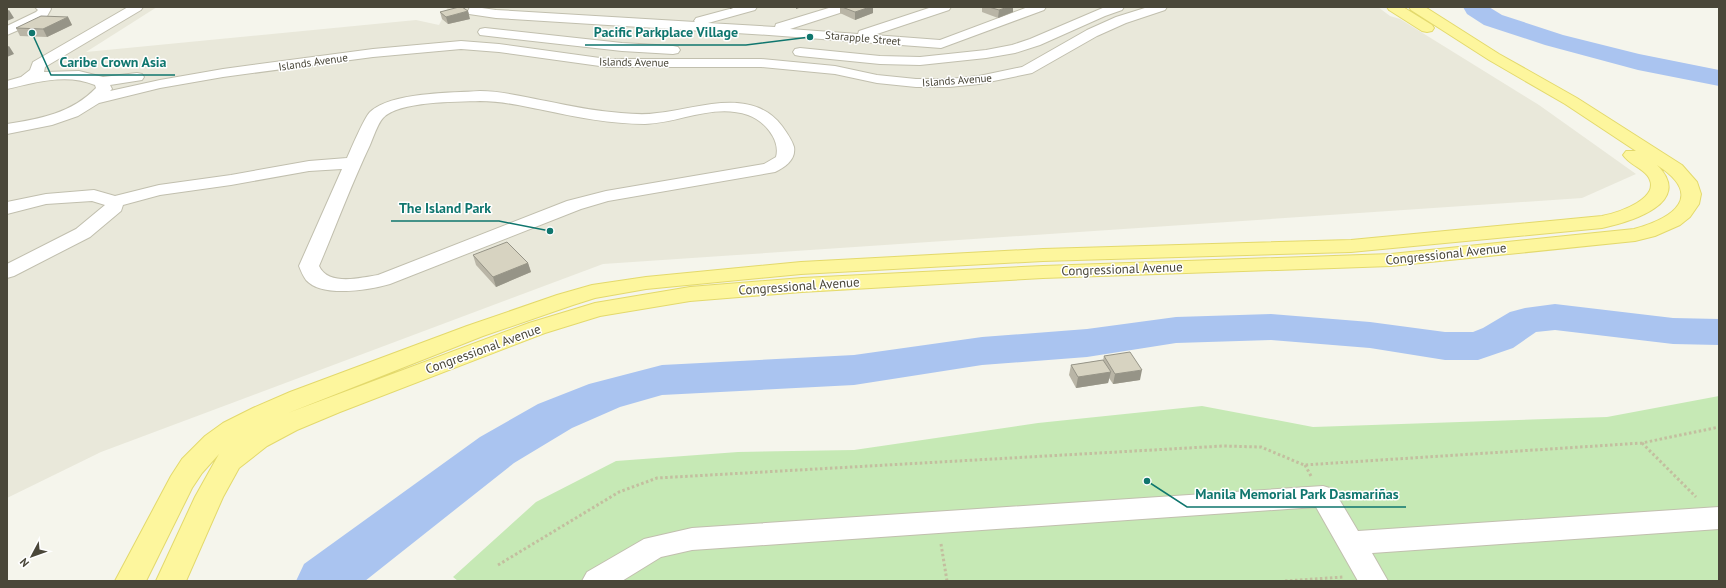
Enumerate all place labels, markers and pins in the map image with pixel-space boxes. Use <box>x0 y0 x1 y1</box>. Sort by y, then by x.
callout: Pacific Parkplace Village <box>585 19 746 45</box>
callout: Caribe Crown Asia <box>51 49 175 75</box>
callout: The Island Park <box>391 195 499 221</box>
callout: Manila Memorial Park Dasmariñas <box>1187 481 1406 507</box>

